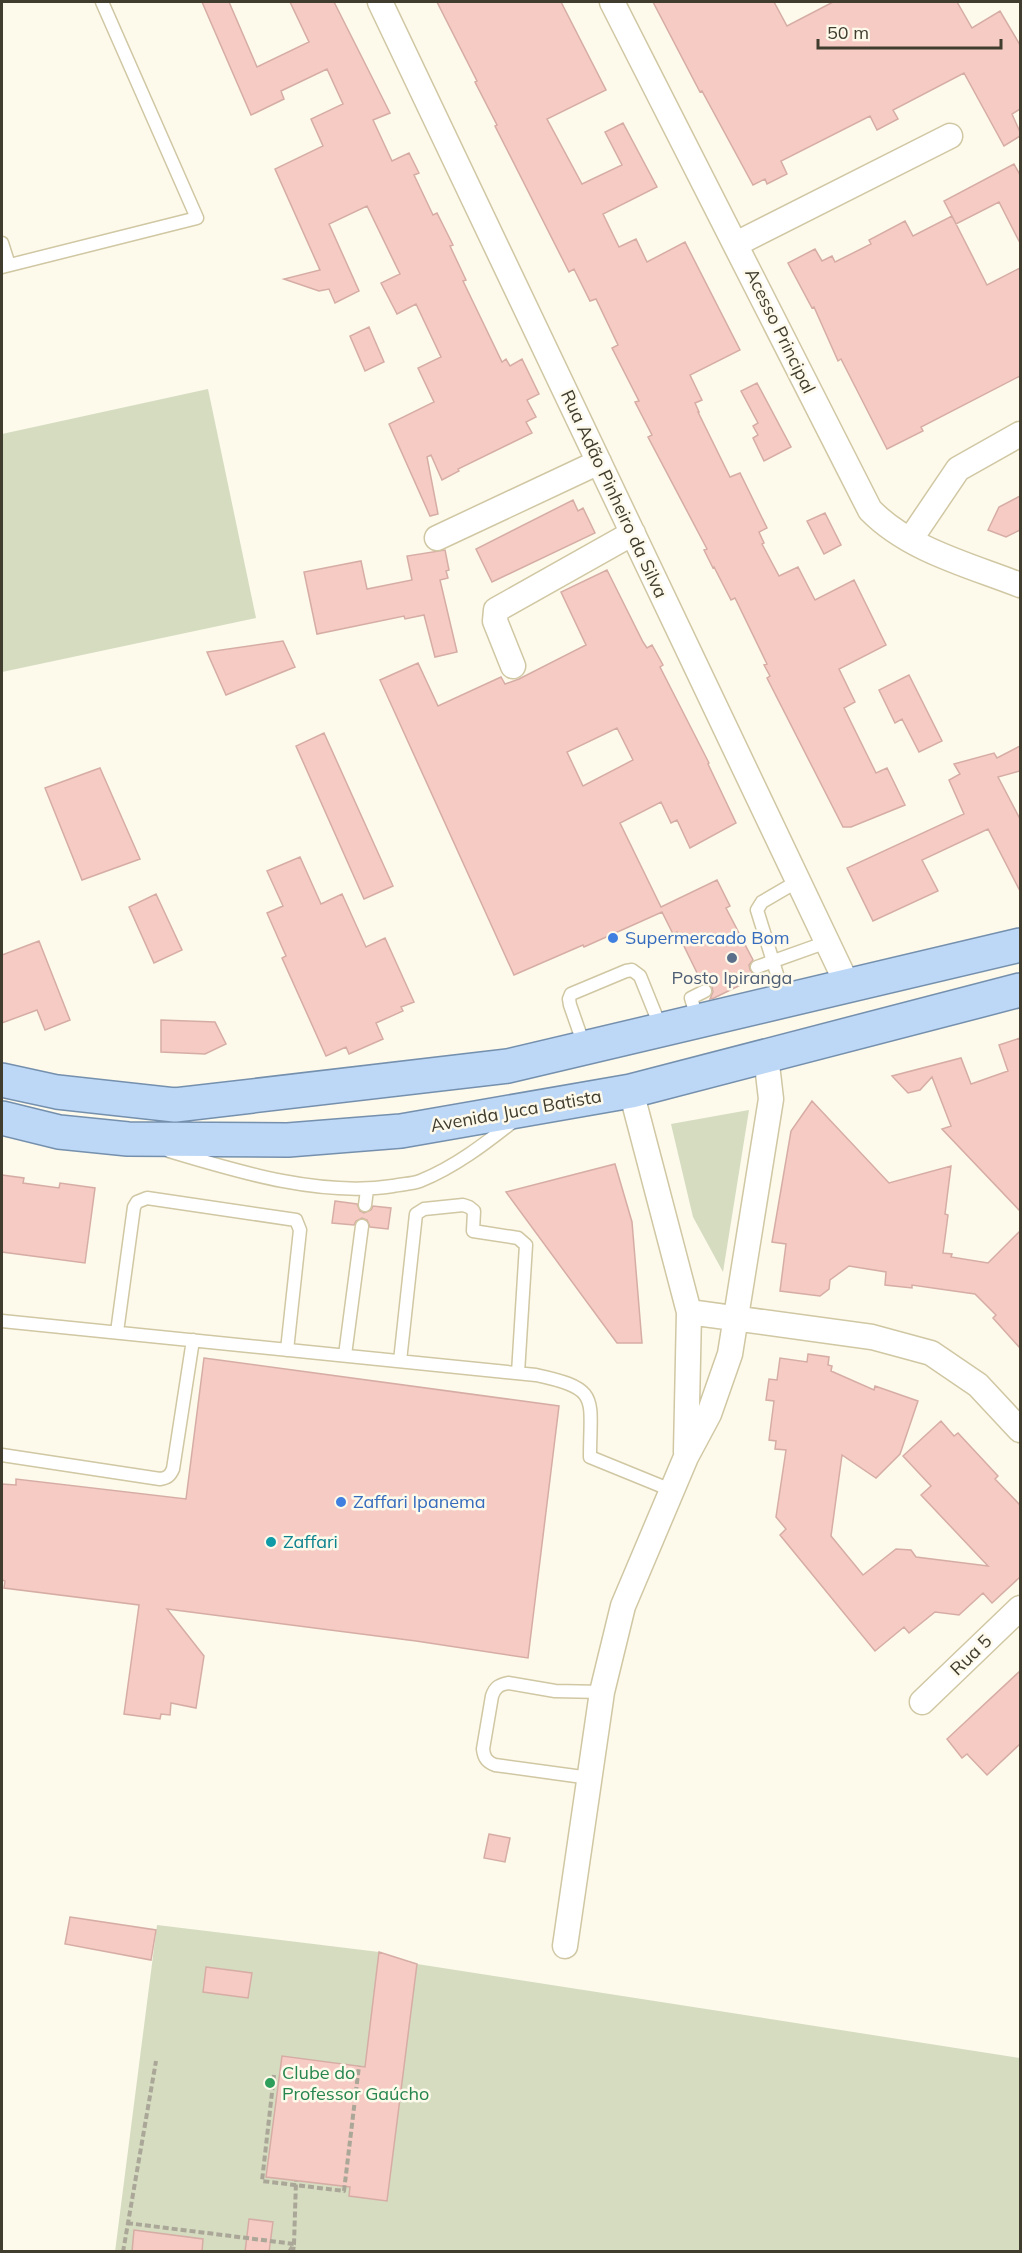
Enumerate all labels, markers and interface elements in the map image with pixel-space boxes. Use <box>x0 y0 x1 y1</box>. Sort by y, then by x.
scale bar <box>818 12 1001 50</box>
text: 50 m <box>827 21 869 44</box>
street label: Acesso Principal <box>740 264 821 397</box>
street label: Rua Adão Pinheiro da Silva <box>556 386 673 601</box>
place label: Supermercado Bom <box>625 926 789 949</box>
marker: Supermercado Bom <box>606 931 620 945</box>
marker: Posto Ipiranga <box>725 951 739 965</box>
place label: Posto Ipiranga <box>672 966 792 989</box>
street label: Avenida Juca Batista <box>429 1084 603 1137</box>
place label: Zaffari Ipanema <box>353 1490 486 1513</box>
marker: Zaffari Ipanema <box>334 1495 348 1509</box>
place label: Zaffari <box>283 1530 338 1553</box>
marker: Zaffari <box>264 1535 278 1549</box>
street label: Rua 5 <box>945 1629 996 1680</box>
place label: Clube do Professor Gaúcho <box>282 2061 429 2105</box>
marker: Clube do Professor Gaúcho <box>263 2076 277 2090</box>

